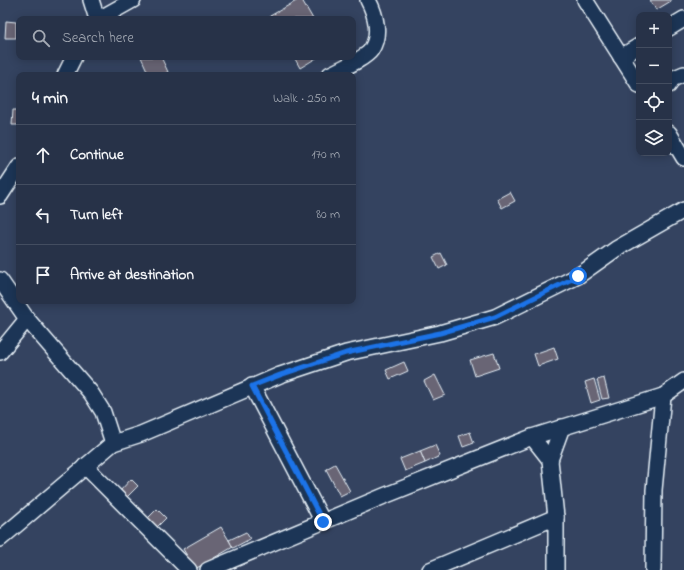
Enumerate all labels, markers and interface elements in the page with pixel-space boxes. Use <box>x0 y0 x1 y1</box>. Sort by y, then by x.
map controls <box>636 12 672 156</box>
button: + <box>636 12 672 48</box>
search box <box>16 16 356 60</box>
icon: search <box>30 27 52 49</box>
text: Search here <box>62 27 134 49</box>
button: − <box>636 48 672 84</box>
button: locate <box>636 84 672 120</box>
text: 4 min <box>32 86 68 111</box>
text: Walk · 250 m <box>273 89 340 108</box>
button: layers <box>636 120 672 156</box>
icon: ahead <box>32 144 54 166</box>
text: Continue <box>70 144 124 166</box>
text: 170 m <box>312 145 340 164</box>
icon: left <box>32 204 54 226</box>
text: Turn left <box>70 204 123 226</box>
text: 80 m <box>316 205 340 224</box>
icon: arrive <box>32 264 54 286</box>
text: Arrive at destination <box>70 264 194 286</box>
route start <box>569 267 587 285</box>
route end <box>314 513 332 531</box>

